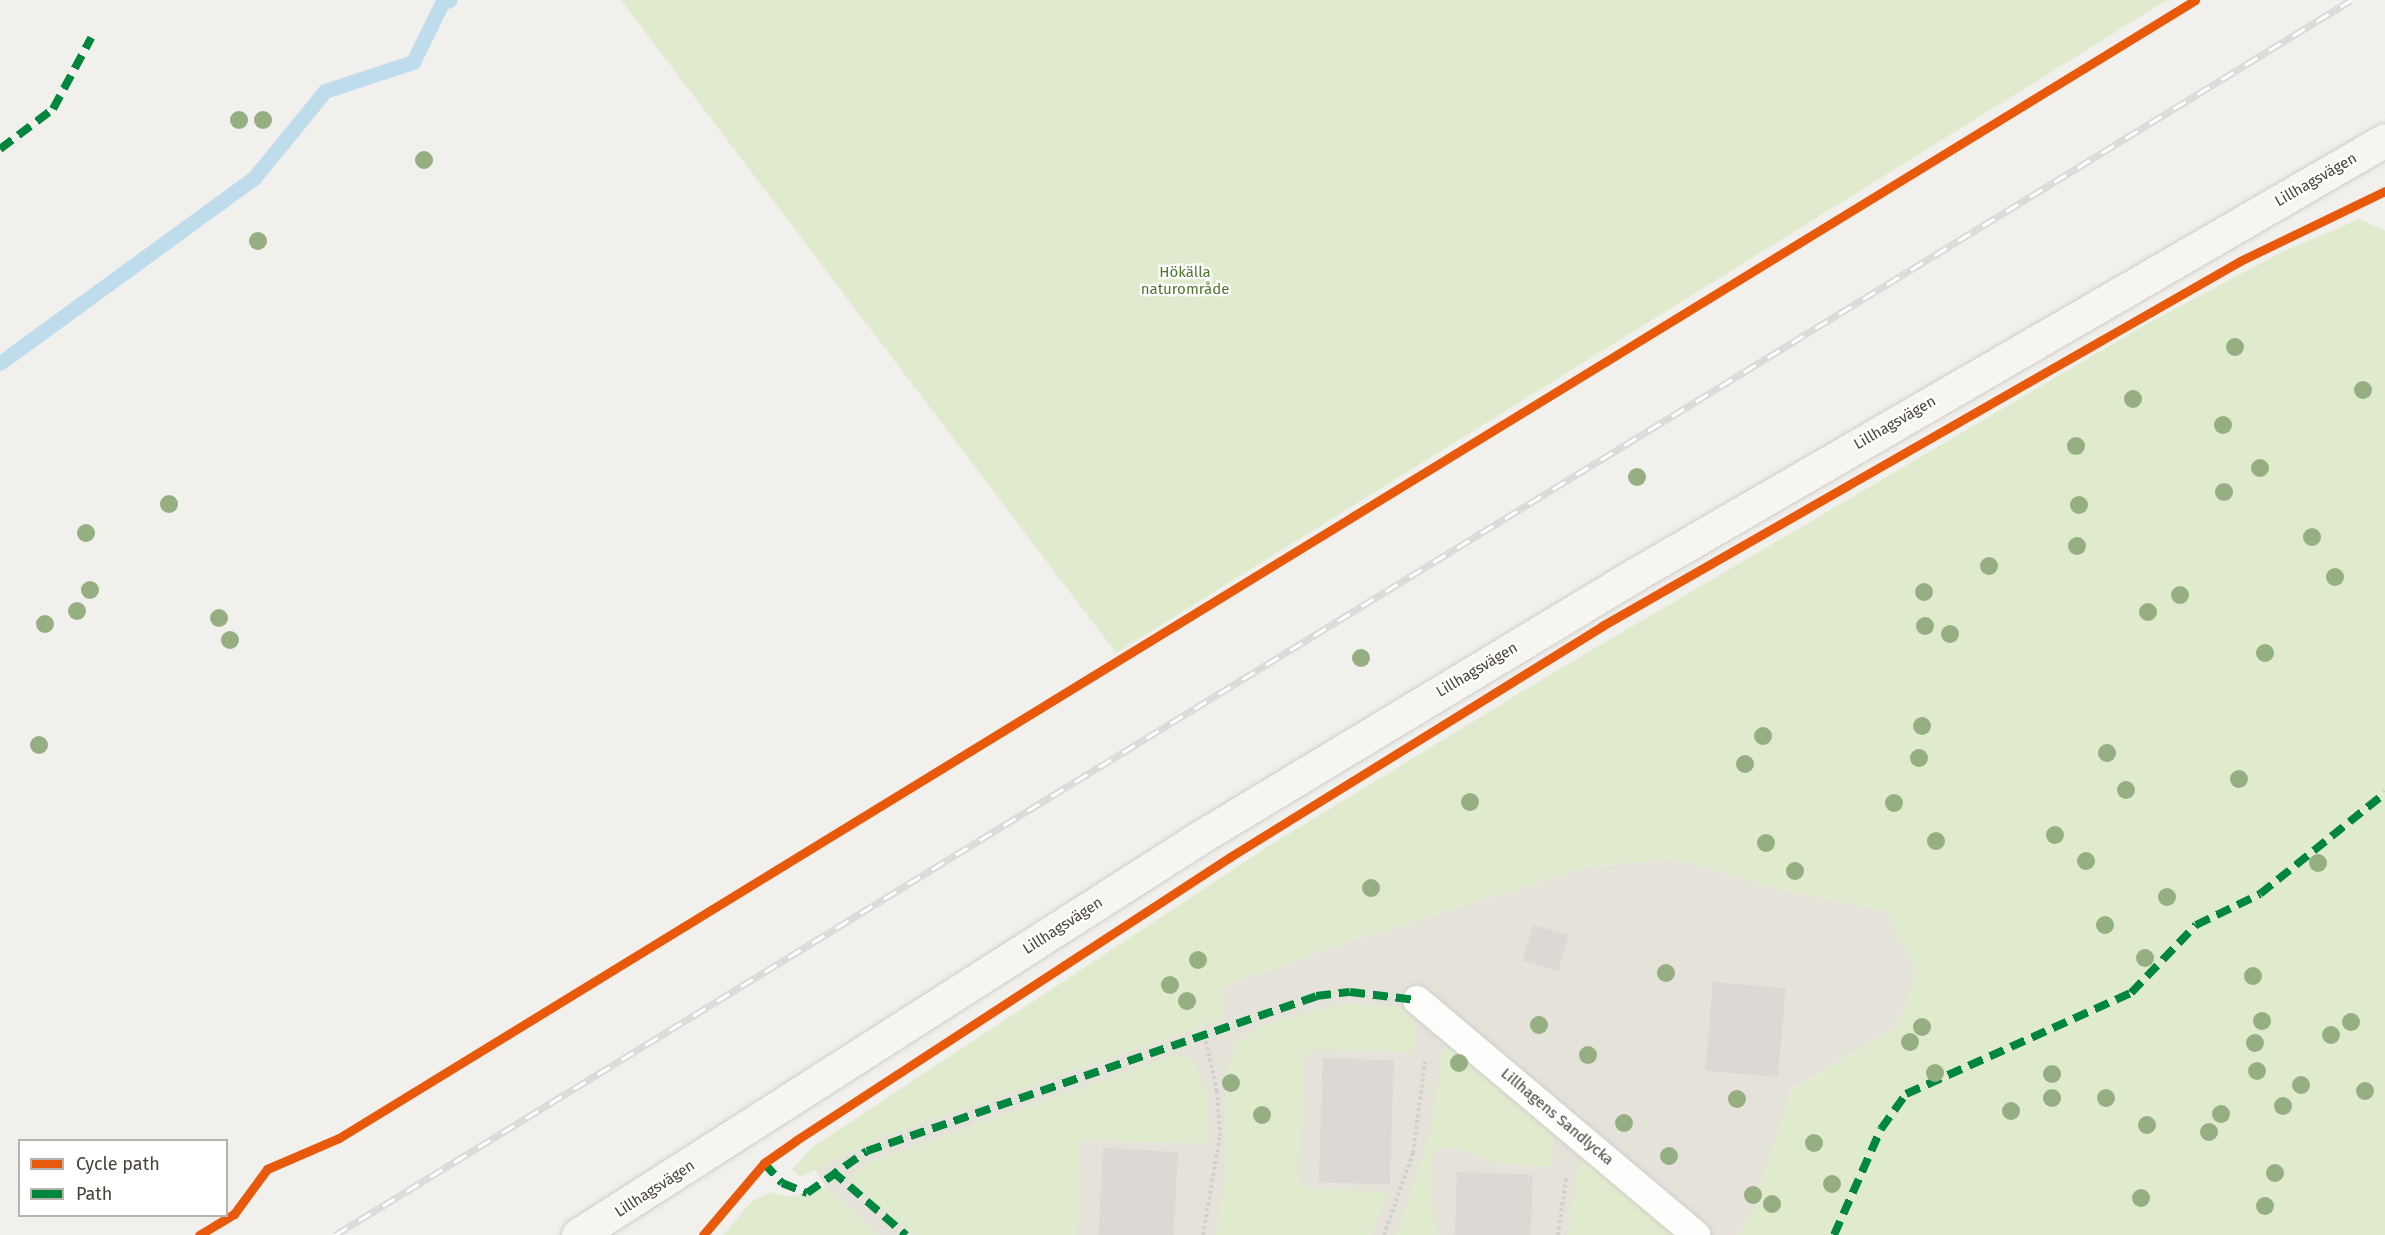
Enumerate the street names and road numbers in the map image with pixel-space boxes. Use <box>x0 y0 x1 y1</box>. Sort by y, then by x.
street label: Lillhagsvägen <box>2272 149 2360 211</box>
street label: Lillhagsvägen <box>1851 392 1939 454</box>
street label: Lillhagsvägen <box>1433 639 1521 701</box>
street label: Lillhagsvägen <box>1020 894 1106 958</box>
street label: Lillhagens Sandlycka <box>1497 1065 1617 1169</box>
street label: Lillhagsvägen <box>612 1157 698 1221</box>

